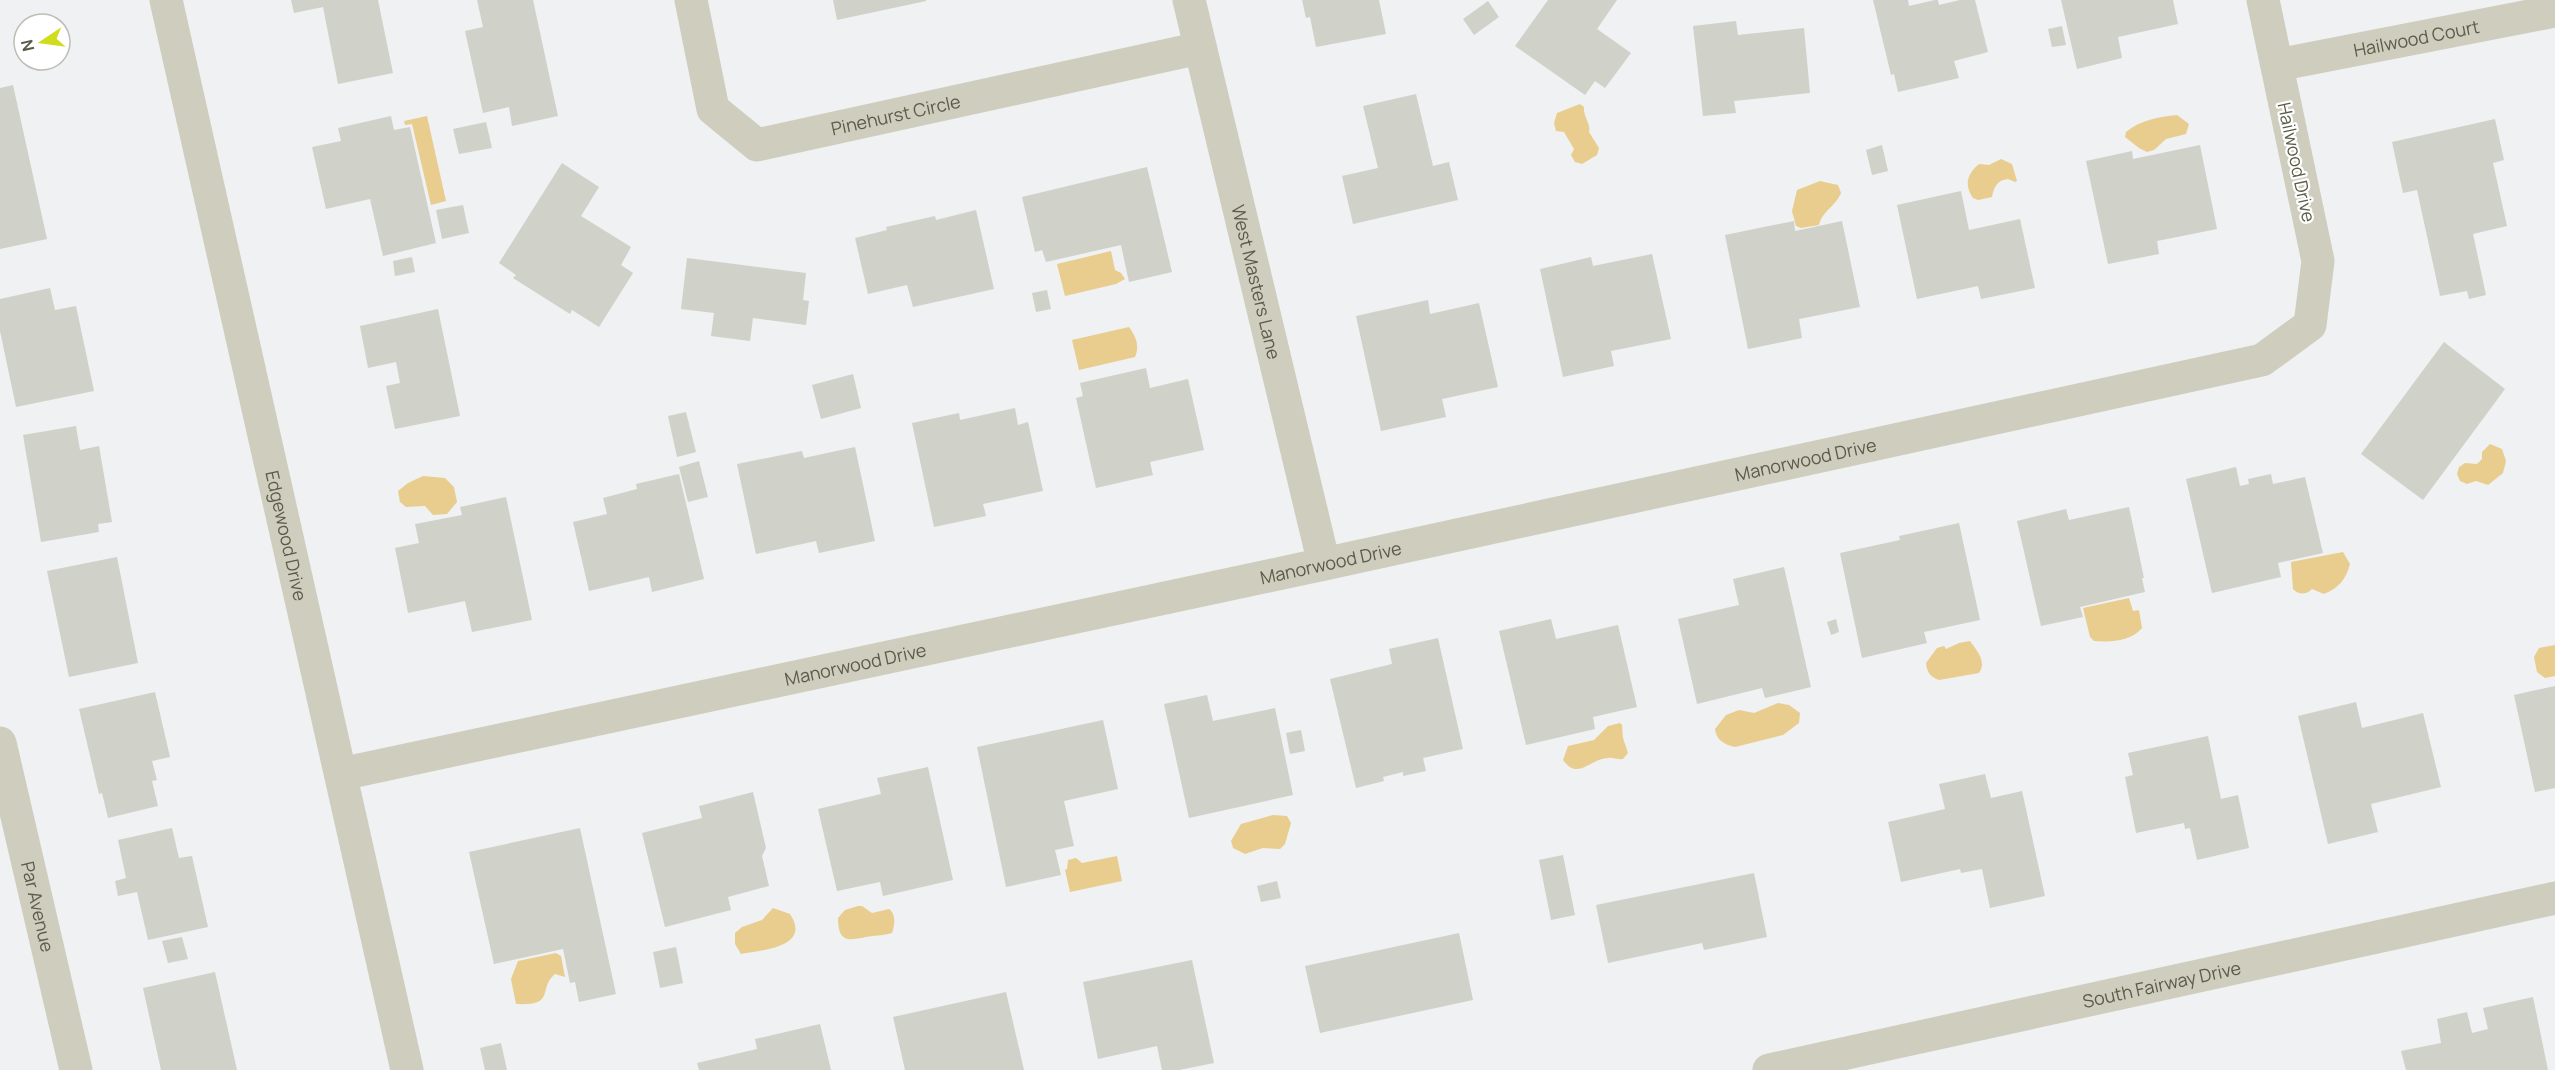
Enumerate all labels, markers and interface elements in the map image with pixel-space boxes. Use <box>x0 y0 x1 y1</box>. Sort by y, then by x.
north arrow <box>12 12 72 72</box>
street label: Hailwood Court <box>2351 14 2481 62</box>
text: N <box>15 37 39 53</box>
street label: Pinehurst Circle <box>829 89 963 140</box>
street label: Hailwood Drive <box>2273 100 2321 224</box>
street label: West Masters Lane <box>1226 202 1287 362</box>
street label: Manorwood Drive <box>1733 432 1879 486</box>
street label: Edgewood Drive <box>260 468 313 603</box>
street label: Manorwood Drive <box>1258 536 1404 589</box>
street label: Manorwood Drive <box>782 637 928 691</box>
street label: Par Avenue <box>16 859 60 954</box>
street label: South Fairway Drive <box>2080 955 2243 1013</box>

